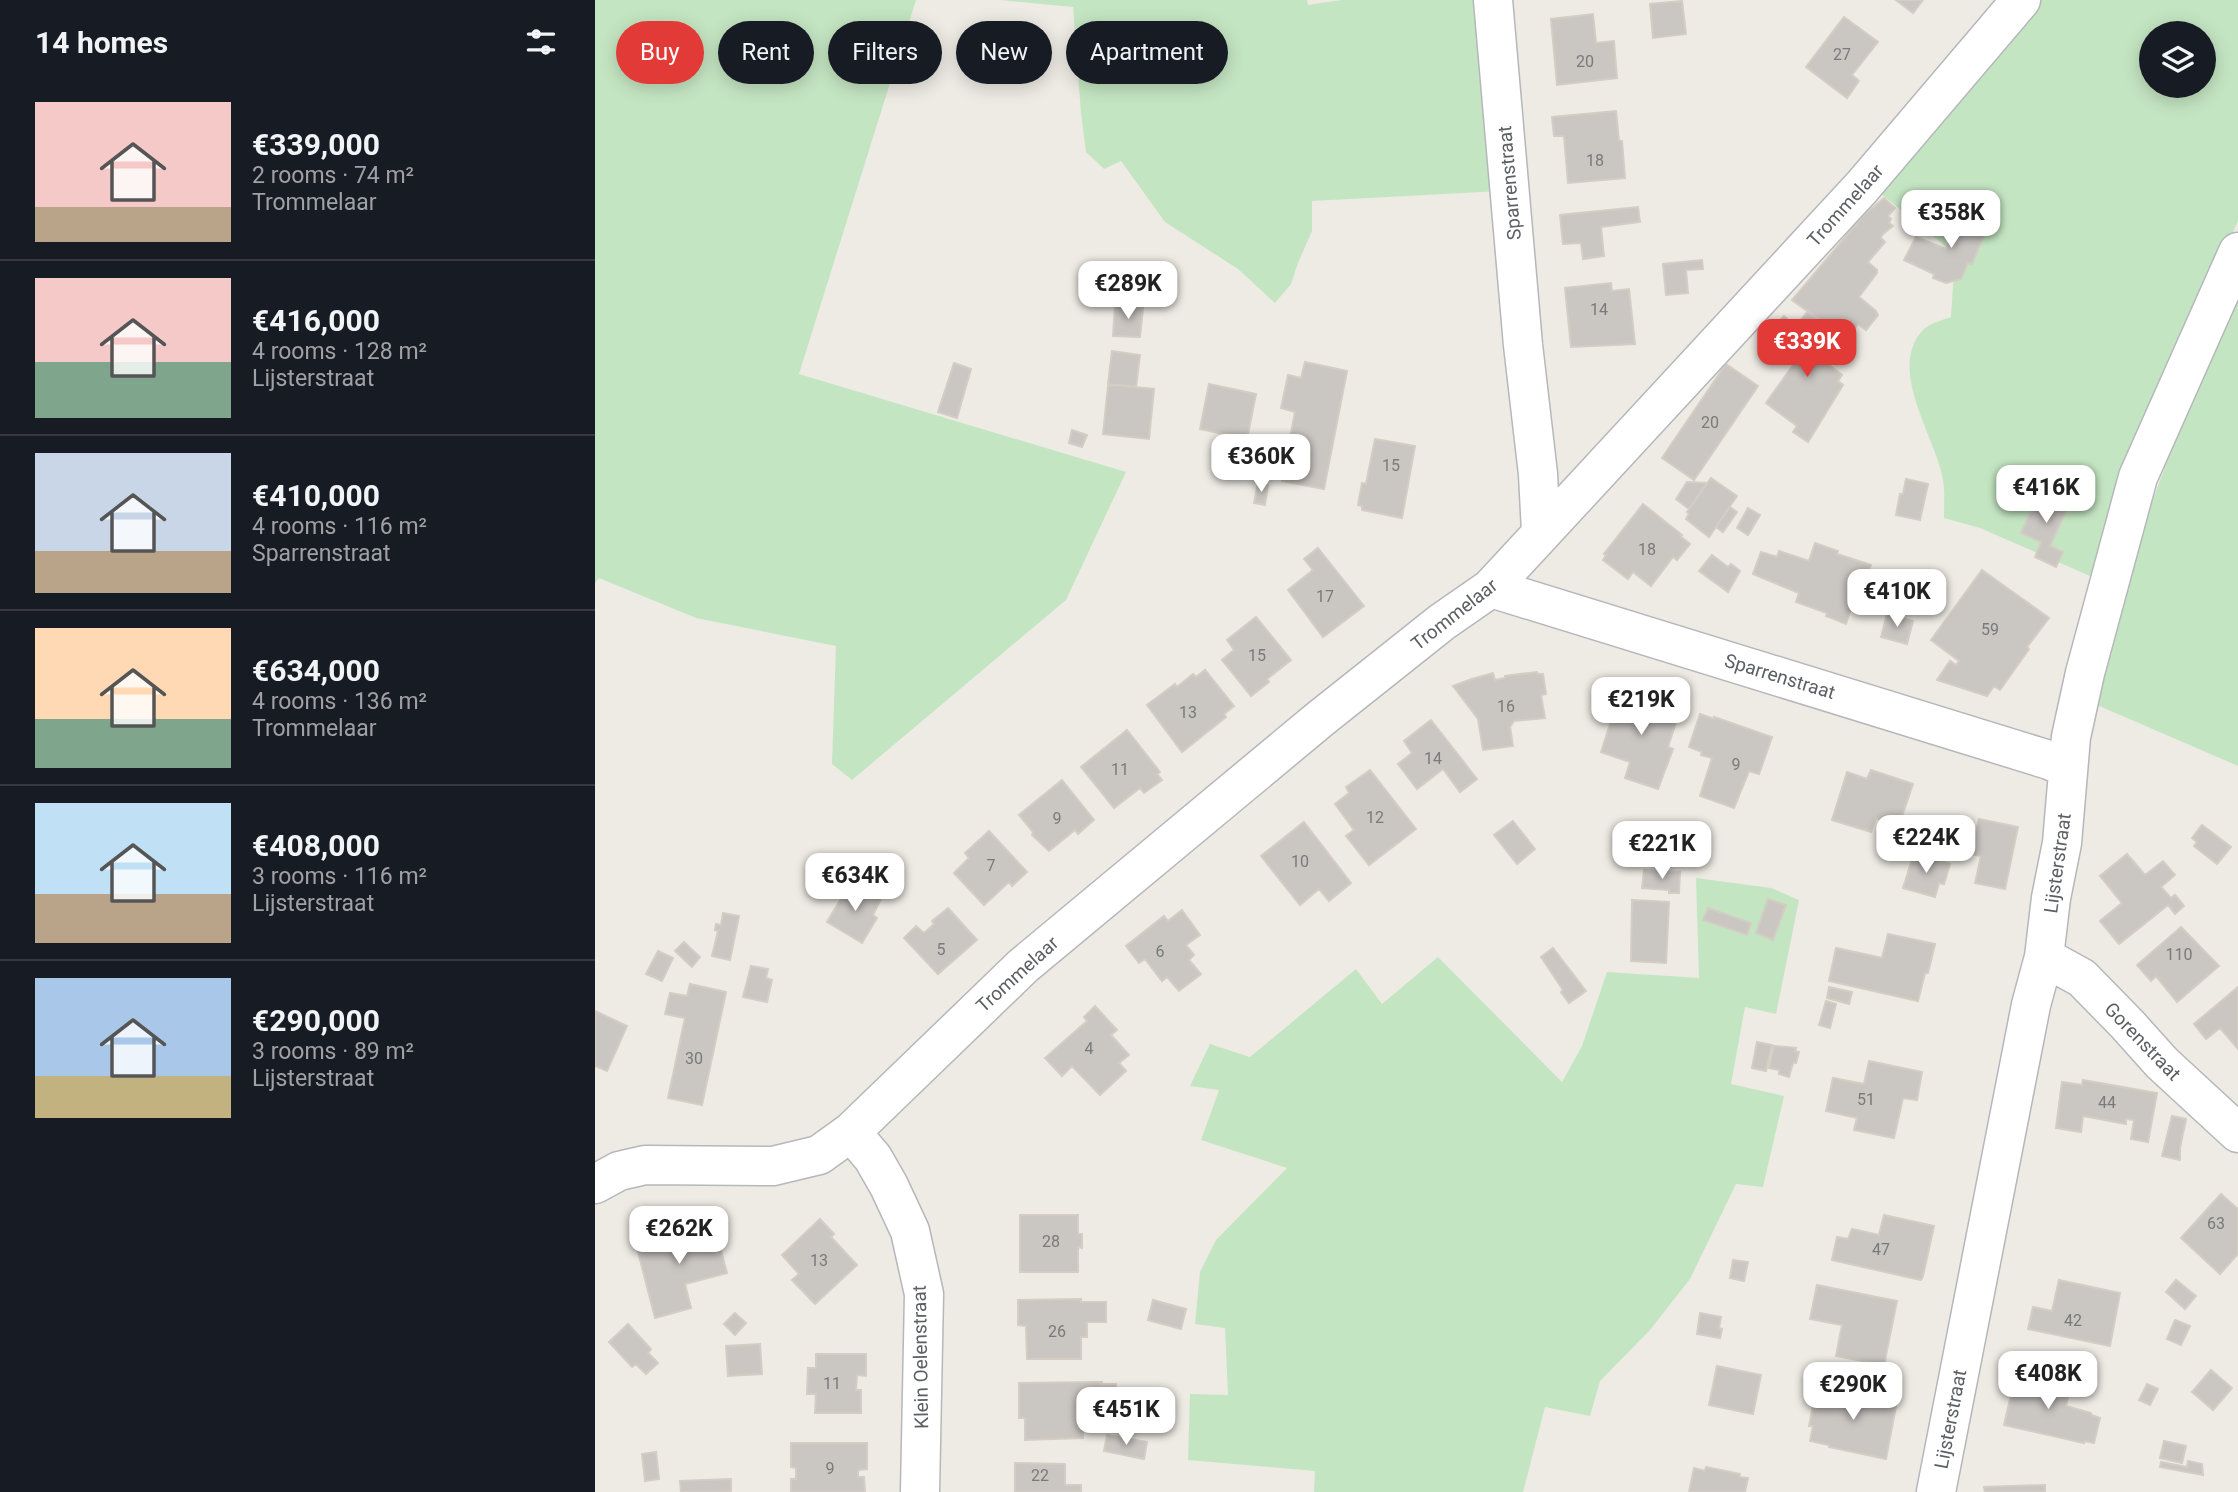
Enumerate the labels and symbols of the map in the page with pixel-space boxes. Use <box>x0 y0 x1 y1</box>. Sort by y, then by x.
house number: 27 <box>1833 45 1851 64</box>
house number: 20 <box>1576 52 1594 71</box>
street label: Sparrenstraat <box>1493 125 1526 241</box>
house number: 18 <box>1586 151 1604 170</box>
street label: Trommelaar <box>1802 159 1889 251</box>
pin: €358K <box>1902 190 2000 250</box>
pin: €289K <box>1079 262 1177 321</box>
house number: 14 <box>1590 300 1608 319</box>
pin: €339K <box>1758 320 1856 379</box>
house number: 20 <box>1701 413 1719 432</box>
pin: €360K <box>1212 434 1310 494</box>
house number: 15 <box>1382 456 1400 475</box>
pin: €416K <box>1997 466 2095 525</box>
house number: 18 <box>1638 540 1656 559</box>
pin: €410K <box>1848 570 1946 629</box>
street label: Trommelaar <box>1407 573 1502 655</box>
house number: 17 <box>1316 587 1334 606</box>
house number: 59 <box>1981 620 1999 639</box>
house number: 15 <box>1248 646 1266 665</box>
street label: Sparrenstraat <box>1722 649 1838 704</box>
pin: €219K <box>1592 678 1690 737</box>
house number: 16 <box>1497 697 1515 716</box>
house number: 13 <box>1179 703 1197 722</box>
house number: 14 <box>1424 749 1442 768</box>
house number: 9 <box>1732 755 1741 774</box>
house number: 11 <box>1111 760 1129 779</box>
house number: 12 <box>1366 808 1384 827</box>
house number: 9 <box>1053 809 1062 828</box>
street label: Lijsterstraat <box>2039 811 2076 915</box>
pin: €224K <box>1877 816 1975 875</box>
pin: €221K <box>1613 822 1711 881</box>
house number: 10 <box>1291 852 1309 871</box>
pin: €634K <box>806 853 904 913</box>
house number: 7 <box>987 856 996 875</box>
street label: Trommelaar <box>971 931 1064 1017</box>
house number: 5 <box>937 940 946 959</box>
house number: 6 <box>1156 942 1165 961</box>
house number: 110 <box>2166 945 2192 964</box>
street label: Gorenstraat <box>2100 998 2186 1085</box>
house number: 4 <box>1085 1039 1094 1058</box>
house number: 30 <box>685 1049 703 1068</box>
house number: 51 <box>1857 1090 1875 1109</box>
house number: 44 <box>2098 1093 2116 1112</box>
pin: €262K <box>630 1206 728 1266</box>
house number: 63 <box>2207 1214 2225 1233</box>
house number: 28 <box>1042 1232 1060 1251</box>
house number: 47 <box>1872 1240 1890 1259</box>
house number: 13 <box>810 1251 828 1270</box>
street label: Klein Oelenstraat <box>908 1285 933 1429</box>
house number: 42 <box>2064 1311 2082 1330</box>
house number: 26 <box>1048 1322 1066 1341</box>
pin: €408K <box>1999 1352 2097 1411</box>
pin: €290K <box>1804 1362 1902 1422</box>
street label: Lijsterstraat <box>1930 1367 1971 1471</box>
house number: 11 <box>823 1374 841 1393</box>
pin: €451K <box>1077 1388 1175 1447</box>
house number: 9 <box>826 1459 835 1478</box>
house number: 22 <box>1031 1466 1049 1485</box>

